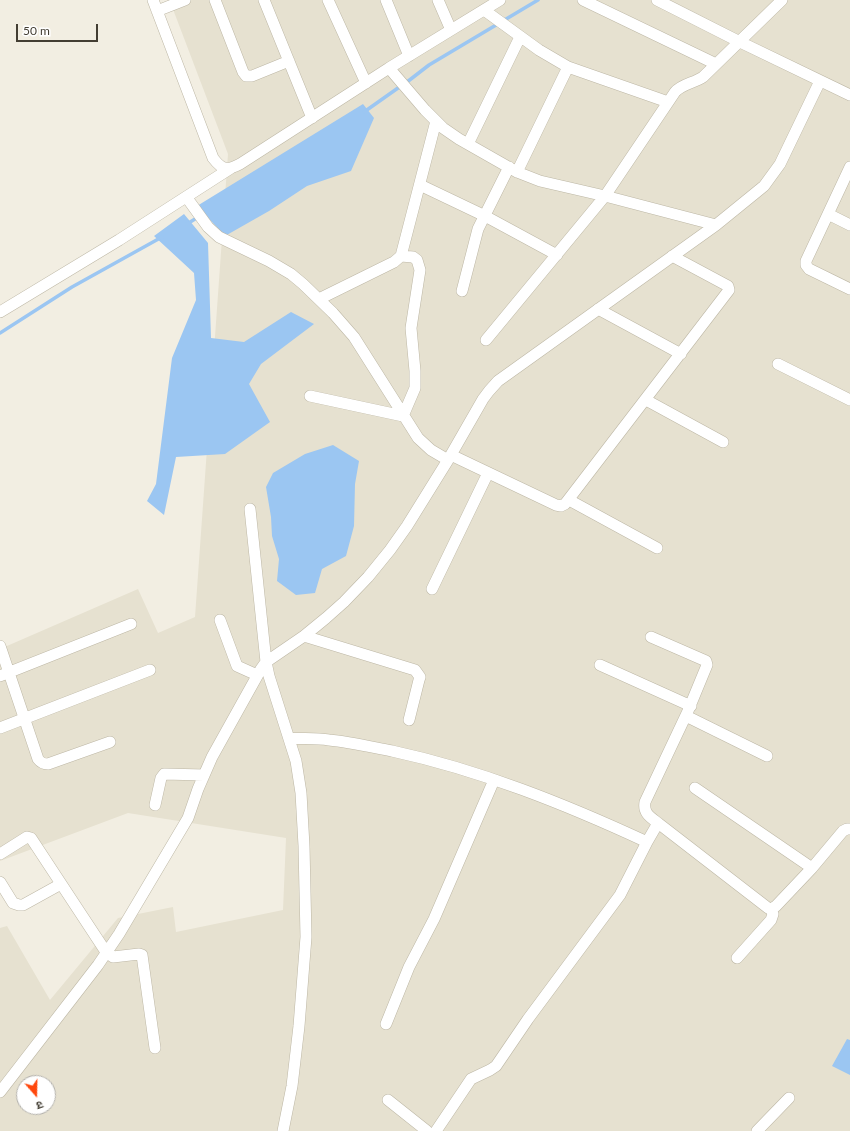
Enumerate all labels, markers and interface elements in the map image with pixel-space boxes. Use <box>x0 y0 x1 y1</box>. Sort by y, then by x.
scale bar <box>18 16 100 42</box>
text: 50 m <box>23 23 50 38</box>
north arrow <box>16 1075 56 1115</box>
text: उ <box>35 1099 45 1113</box>

